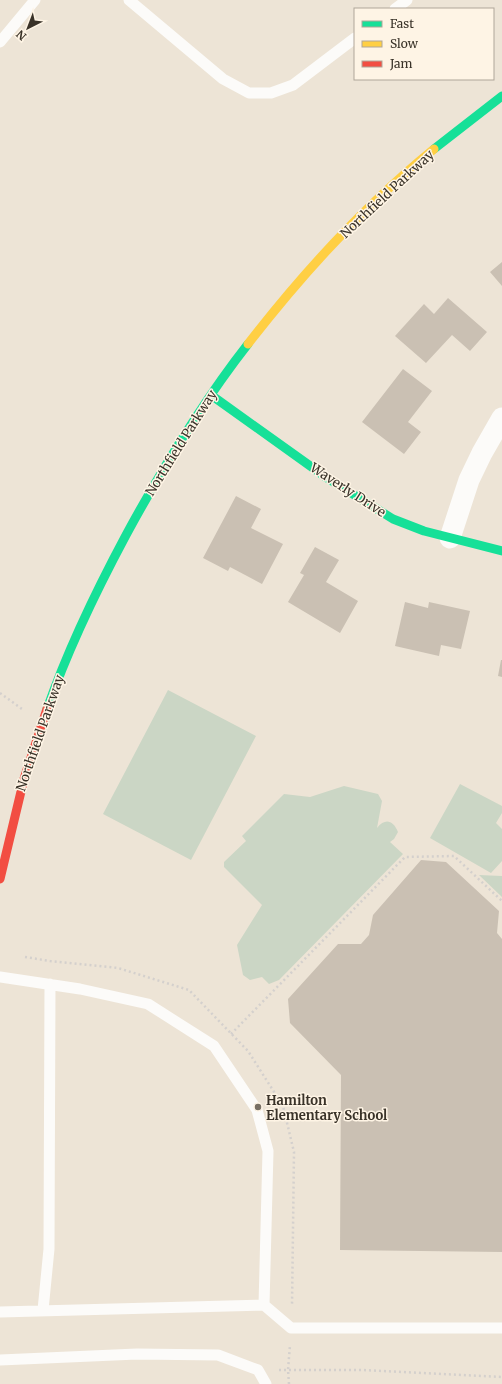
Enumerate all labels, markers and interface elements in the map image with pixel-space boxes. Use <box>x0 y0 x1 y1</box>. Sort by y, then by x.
north arrow <box>8 8 48 48</box>
legend <box>354 8 494 80</box>
text: Fast <box>390 16 414 31</box>
text: N <box>13 27 29 44</box>
text: Slow <box>390 36 419 51</box>
text: Jam <box>389 56 413 71</box>
street label: Northfield Parkway <box>337 146 438 242</box>
street label: Northfield Parkway <box>141 386 221 499</box>
street label: Waverly Drive <box>306 459 389 521</box>
street label: Northfield Parkway <box>12 672 68 793</box>
place label: Hamilton Elementary School <box>266 1092 387 1124</box>
marker: Hamilton Elementary School <box>253 1102 263 1112</box>

